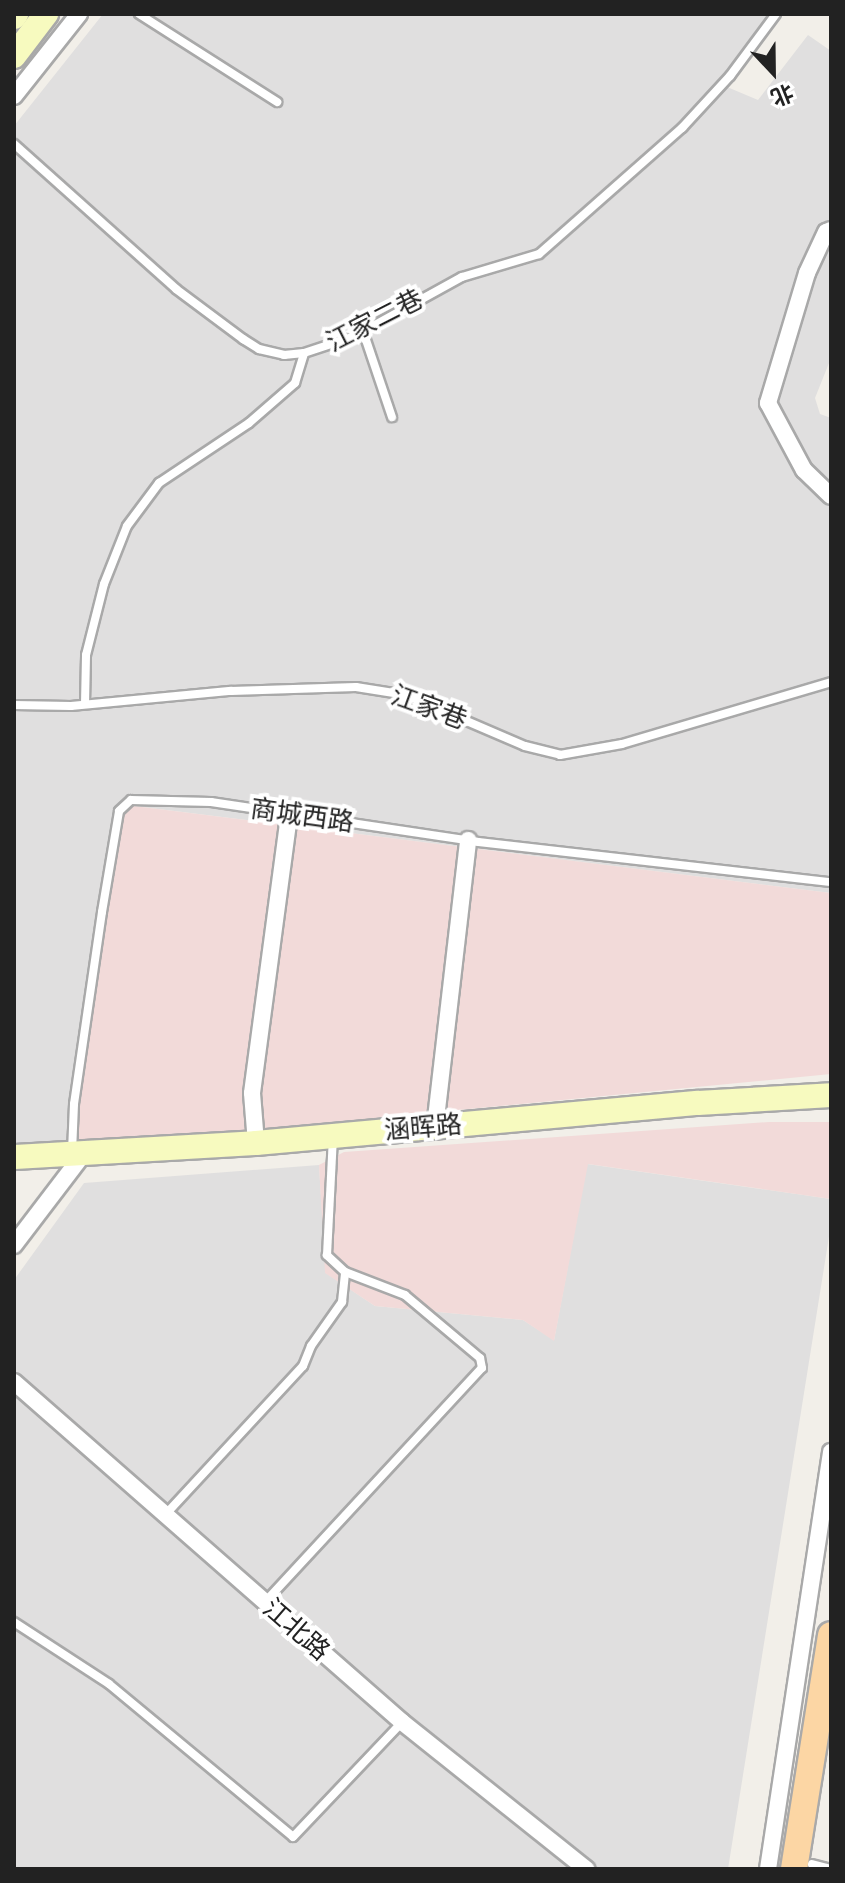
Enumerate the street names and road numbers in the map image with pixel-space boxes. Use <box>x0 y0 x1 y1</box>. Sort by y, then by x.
street label: 江家二巷 <box>322 283 428 359</box>
street label: 江家巷 <box>387 680 471 736</box>
street label: 商城西路 <box>248 793 356 839</box>
street label: 涵晖路 <box>383 1109 463 1147</box>
street label: 江北路 <box>256 1593 336 1667</box>

